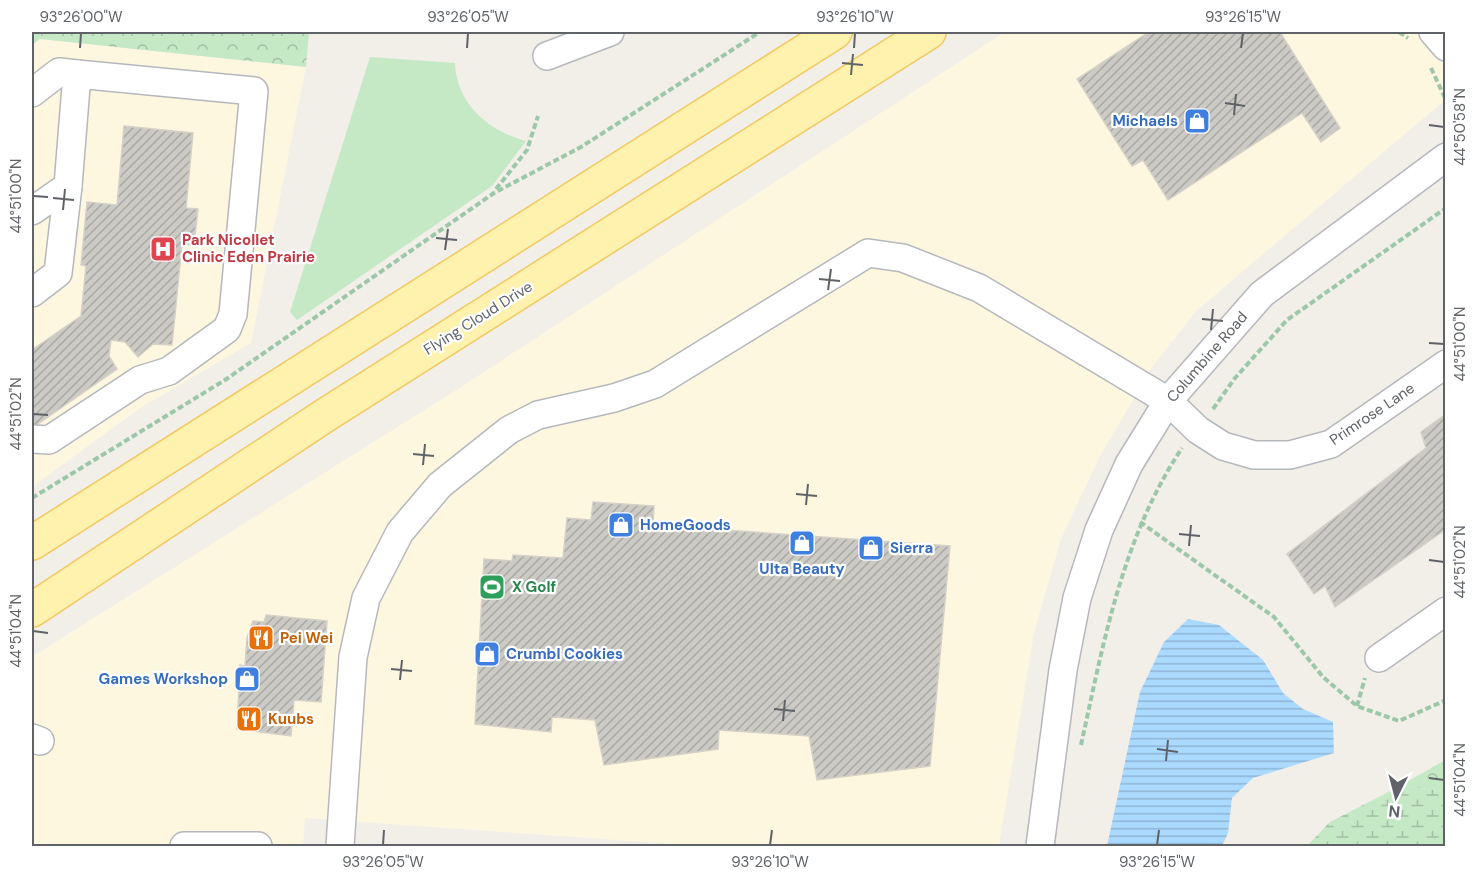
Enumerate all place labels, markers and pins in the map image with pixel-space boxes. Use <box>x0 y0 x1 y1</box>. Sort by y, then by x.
shop icon: Michaels <box>1182 106 1212 136</box>
place label: Michaels <box>1112 111 1178 131</box>
place label: Park Nicollet Clinic Eden Prairie <box>182 230 315 267</box>
hospital icon: Park Nicollet Clinic Eden Prairie <box>148 234 178 264</box>
shop icon: HomeGoods <box>606 510 636 540</box>
place label: HomeGoods <box>640 515 731 535</box>
shop icon: Ulta Beauty <box>787 528 817 558</box>
shop icon: Sierra <box>856 533 886 563</box>
place label: Sierra <box>890 538 933 558</box>
place label: Ulta Beauty <box>759 559 845 579</box>
sports icon: X Golf <box>477 572 507 602</box>
place label: X Golf <box>512 577 556 597</box>
restaurant icon: Pei Wei <box>246 623 276 653</box>
place label: Pei Wei <box>280 628 333 648</box>
shop icon: Crumbl Cookies <box>472 639 502 669</box>
place label: Crumbl Cookies <box>506 644 623 664</box>
shop icon: Games Workshop <box>232 664 262 694</box>
place label: Games Workshop <box>99 669 228 689</box>
restaurant icon: Kuubs <box>234 704 264 734</box>
place label: Kuubs <box>268 709 314 729</box>

